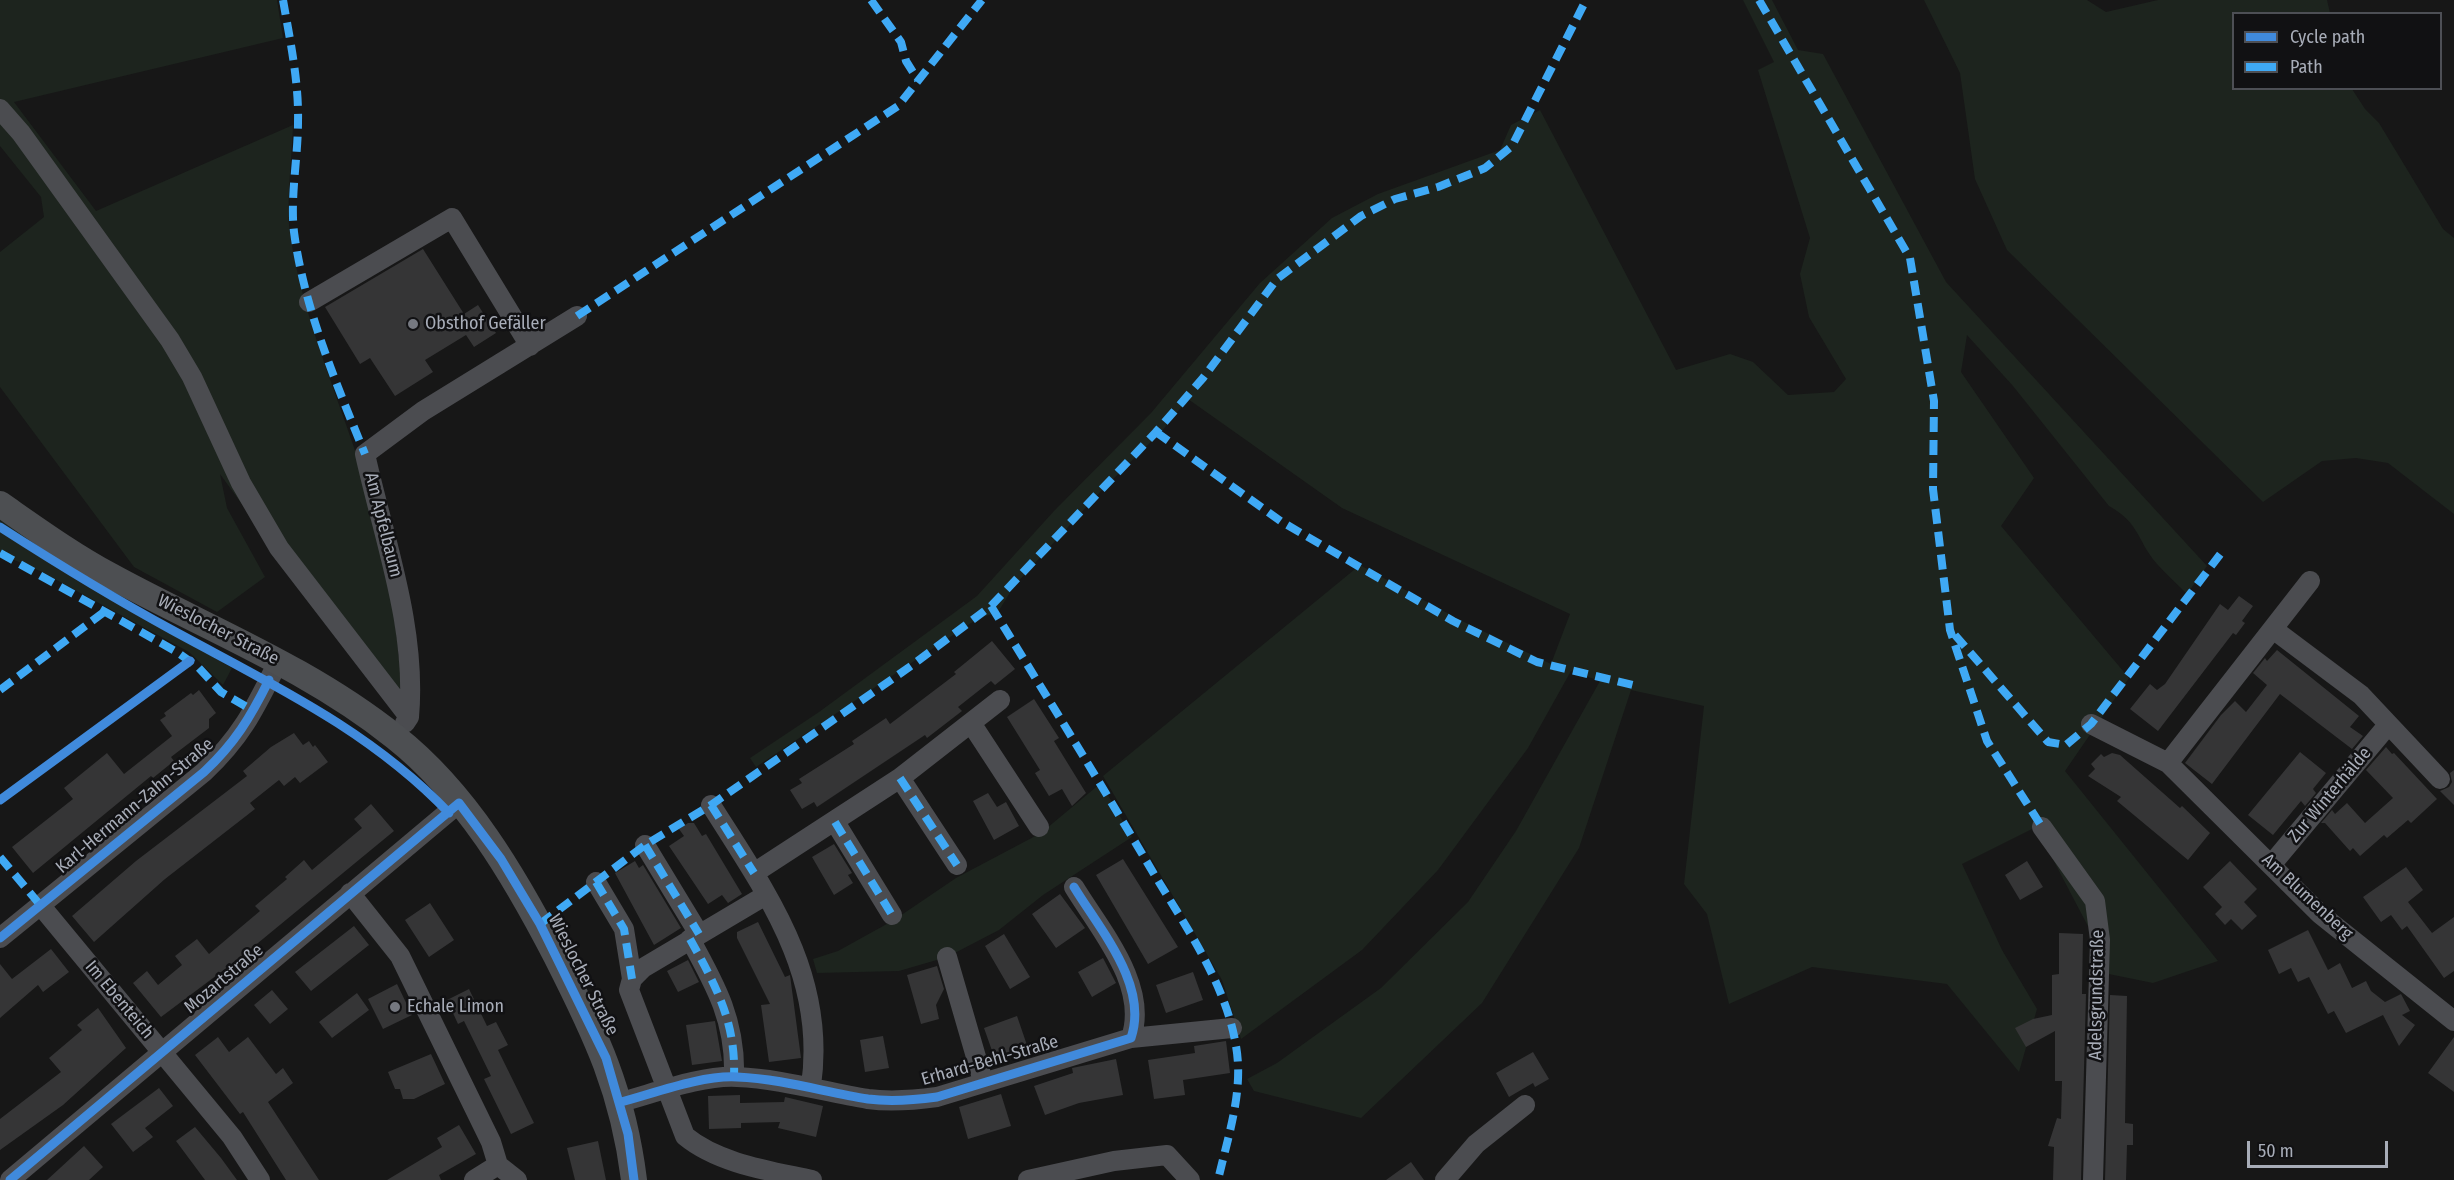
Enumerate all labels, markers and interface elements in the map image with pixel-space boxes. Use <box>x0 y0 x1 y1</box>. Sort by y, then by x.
legend <box>2232 12 2442 90</box>
text: Cycle path <box>2290 26 2365 48</box>
text: Path <box>2290 56 2323 78</box>
place label: Obsthof Gefäller <box>425 313 546 335</box>
marker: Obsthof Gefäller <box>406 317 420 331</box>
street label: Am Apfelbaum <box>360 470 406 580</box>
street label: Wieslocher Straße <box>154 590 282 670</box>
street label: Karl-Hermann-Zahn-Straße <box>52 734 218 878</box>
street label: Zur Winterhälde <box>2284 743 2376 847</box>
street label: Am Blumenberg <box>2257 849 2357 945</box>
street label: Wieslocher Straße <box>543 911 623 1039</box>
street label: Adelsgrundstraße <box>2085 930 2109 1060</box>
street label: Mozartstraße <box>180 940 268 1018</box>
street label: Im Ebenteich <box>80 957 158 1043</box>
place label: Echale Limon <box>407 996 504 1018</box>
marker: Echale Limon <box>388 1000 402 1014</box>
street label: Erhard-Behl-Straße <box>919 1031 1061 1091</box>
scale bar <box>2250 1129 2391 1167</box>
text: 50 m <box>2258 1140 2294 1162</box>

